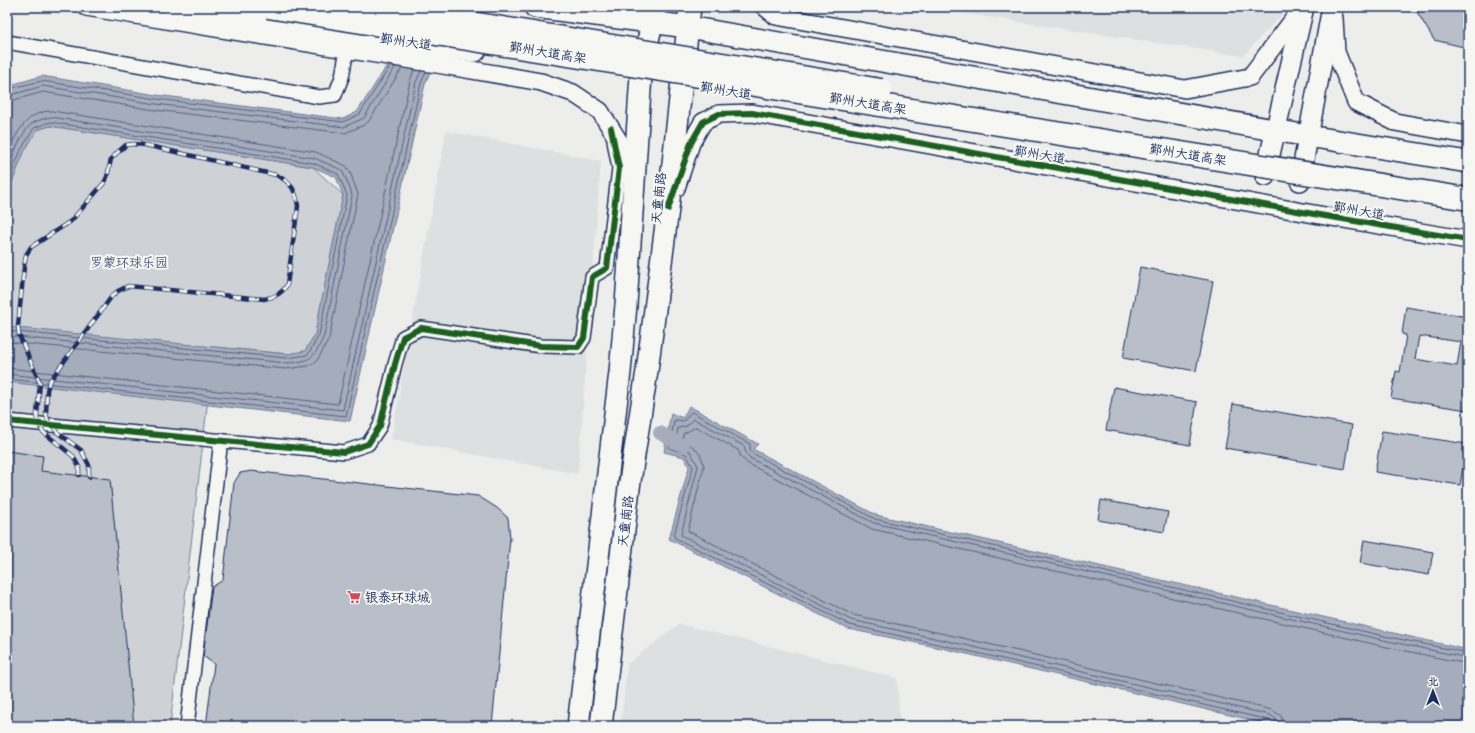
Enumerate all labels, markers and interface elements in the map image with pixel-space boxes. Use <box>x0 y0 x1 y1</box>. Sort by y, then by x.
street label: 鄞州大道 <box>379 26 433 57</box>
street label: 鄞州大道高架 <box>508 35 588 70</box>
street label: 鄞州大道 <box>698 75 753 106</box>
street label: 鄞州大道高架 <box>828 86 908 121</box>
street label: 鄞州大道高架 <box>1148 137 1228 172</box>
street label: 鄞州大道 <box>1012 139 1068 170</box>
street label: 天童南路 <box>644 171 673 225</box>
street label: 鄞州大道 <box>1331 195 1387 226</box>
park label: 罗蒙环球乐园 <box>90 251 168 274</box>
street label: 天童南路 <box>611 494 640 548</box>
place label: 银泰环球城 <box>365 586 430 609</box>
supermarket icon: 银泰环球城 <box>346 589 362 605</box>
north arrow <box>1413 671 1453 711</box>
text: 北 <box>1428 672 1439 691</box>

